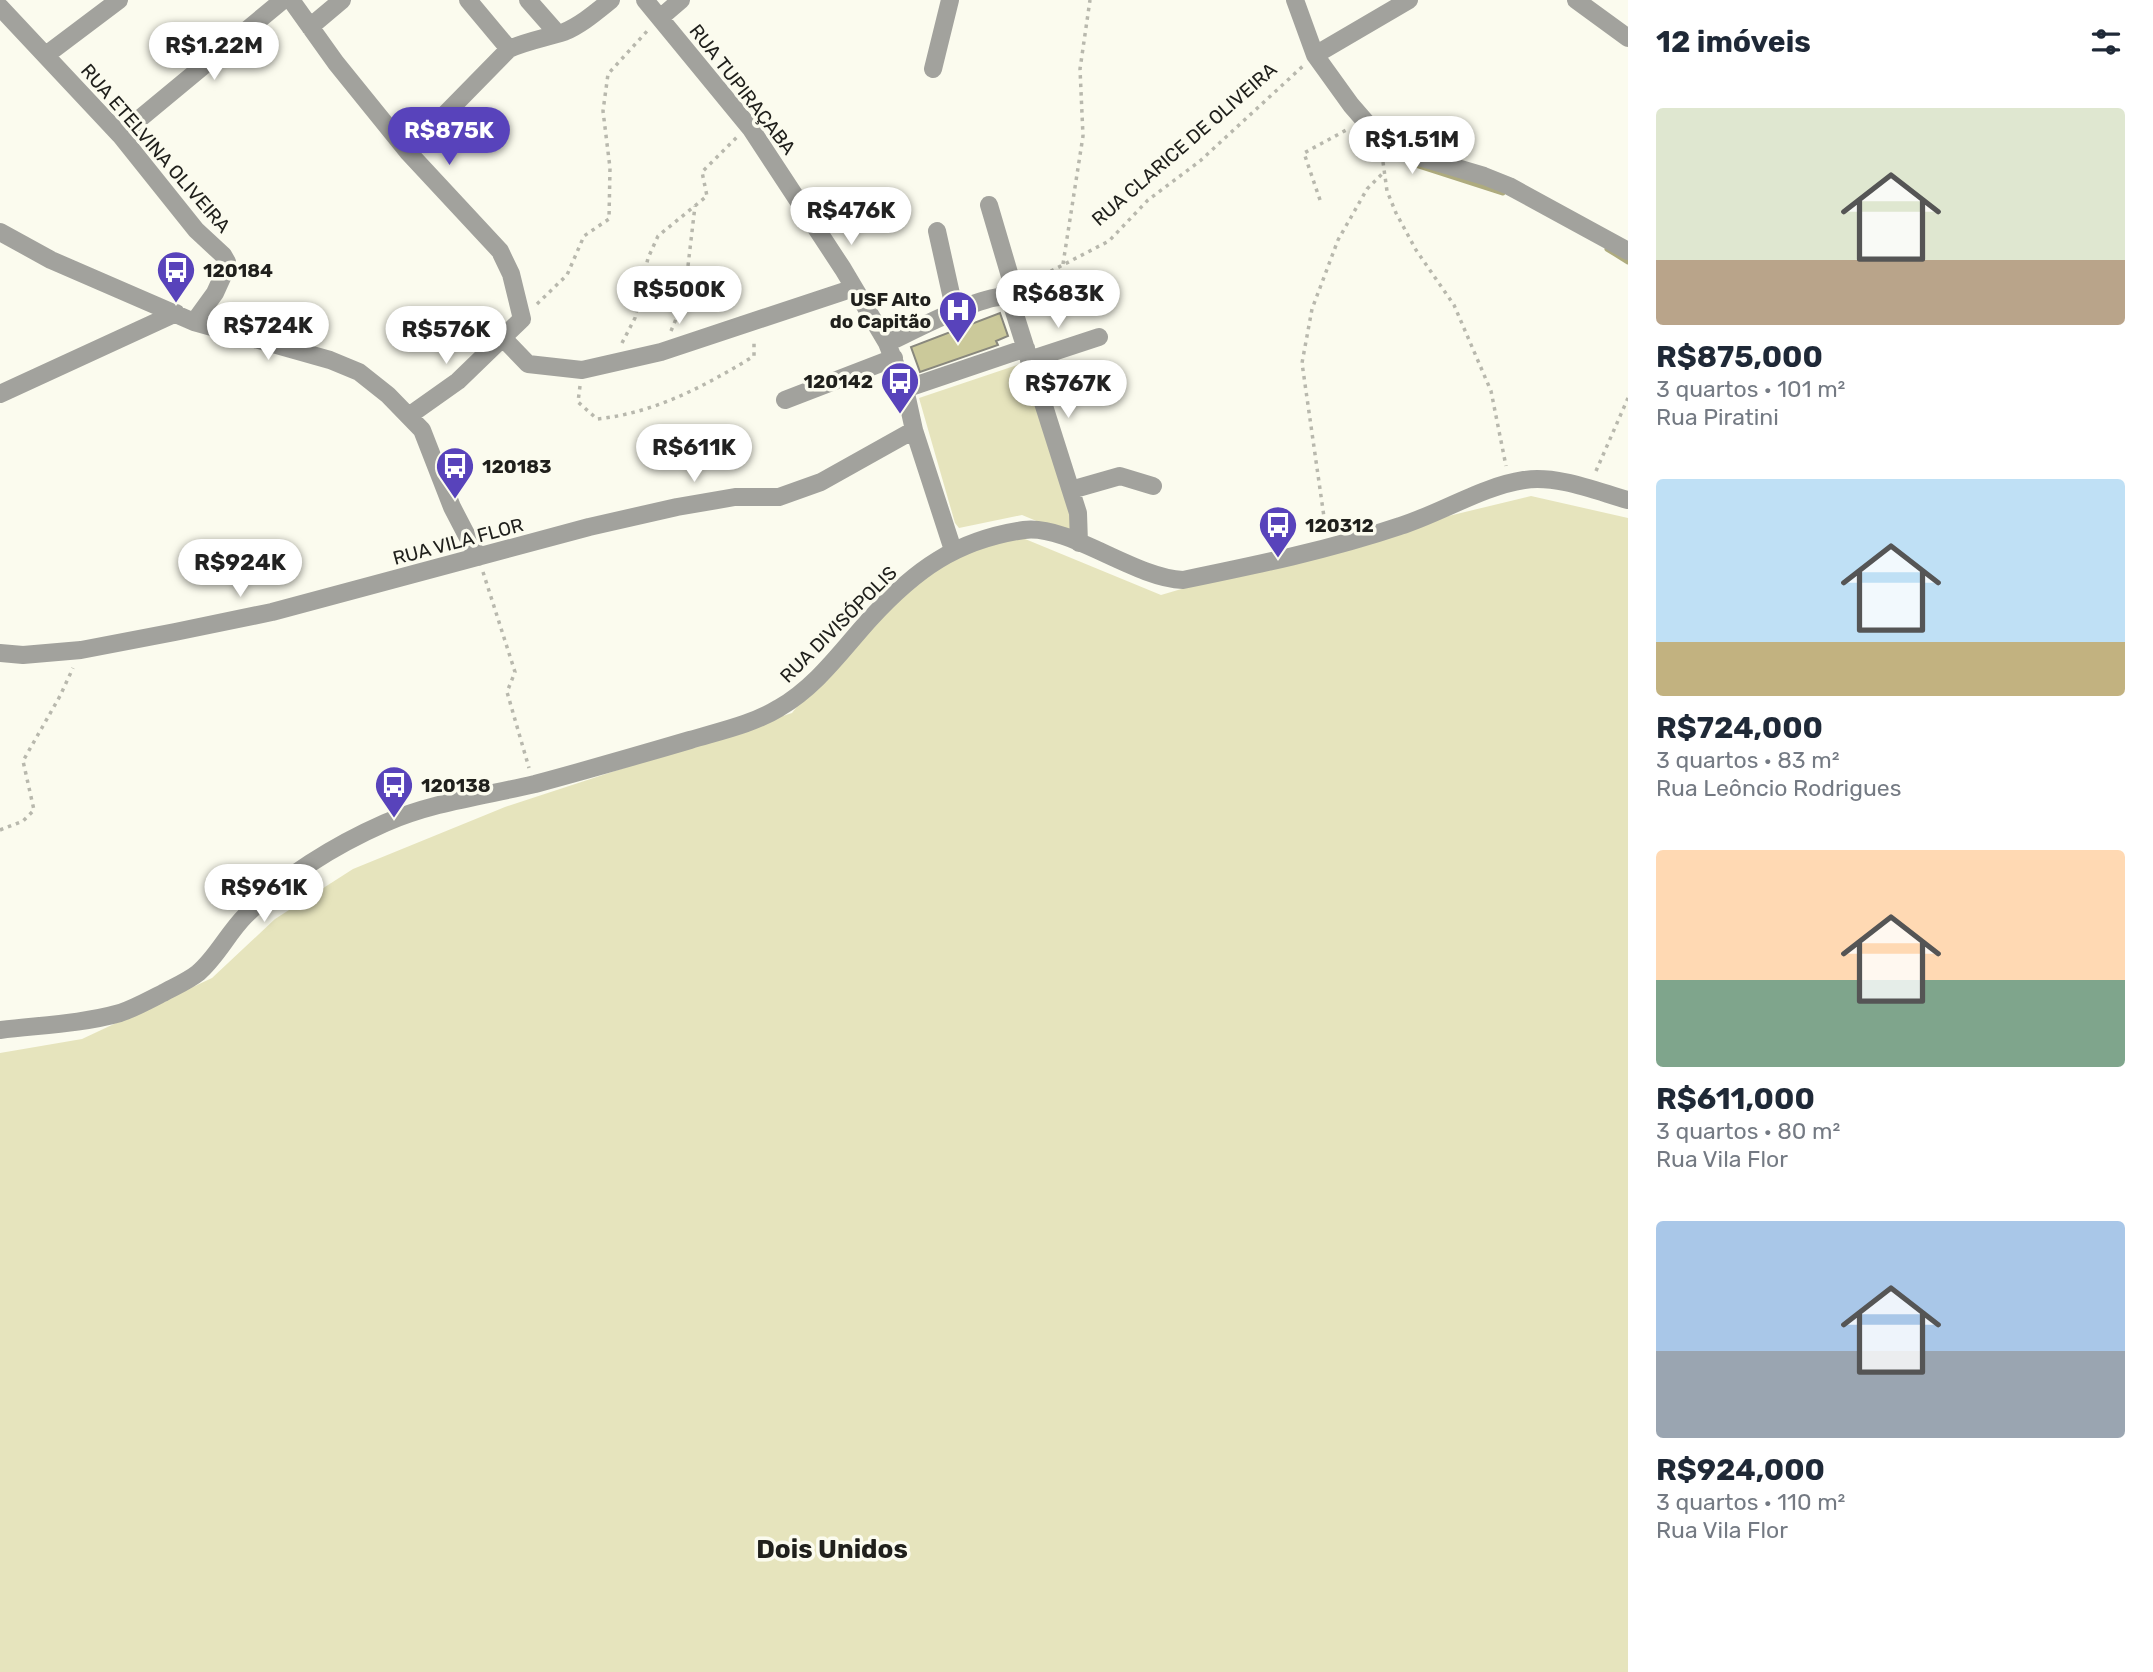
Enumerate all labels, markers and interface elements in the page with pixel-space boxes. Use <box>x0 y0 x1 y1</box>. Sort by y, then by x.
street label: RUA TUPIRAÇABA <box>685 20 801 159</box>
pin: R$1.22M <box>149 22 279 82</box>
icon: filters <box>2087 23 2125 61</box>
text: 12 imóveis <box>1656 24 1811 60</box>
text: R$1.22M <box>165 31 263 59</box>
street label: RUA CLARICE DE OLIVEIRA <box>1087 58 1282 231</box>
street label: RUA ETELVINA OLIVEIRA <box>76 59 235 238</box>
pin: R$875K <box>392 108 506 167</box>
text: R$875K <box>404 116 494 144</box>
pin: R$1.51M <box>1347 116 1477 176</box>
text: R$1.51M <box>1365 125 1459 153</box>
icon: home <box>1828 154 1954 280</box>
pin: R$476K <box>794 188 908 247</box>
text: R$476K <box>806 196 896 224</box>
bus stop icon: 120184 <box>155 249 197 304</box>
place label: 120184 <box>203 259 273 282</box>
pin: R$500K <box>622 266 736 326</box>
pin: R$683K <box>1001 270 1115 330</box>
text: R$500K <box>633 275 725 303</box>
text: R$683K <box>1012 279 1104 307</box>
place label: USF Alto do Capitão <box>830 288 931 333</box>
hospital icon: USF Alto do Capitão <box>937 289 979 344</box>
pin: R$724K <box>211 302 325 362</box>
pin: R$576K <box>389 306 503 366</box>
text: R$724K <box>223 311 313 339</box>
text: R$576K <box>402 315 490 343</box>
text: R$875,000 <box>1656 339 1823 375</box>
bus stop icon: 120142 <box>879 360 921 415</box>
pin: R$767K <box>1011 360 1125 420</box>
text: R$767K <box>1025 369 1111 397</box>
place label: 120142 <box>804 370 873 393</box>
text: 3 quartos · 101 m² <box>1656 375 1845 403</box>
text: Rua Piratini <box>1656 403 1779 431</box>
pin: R$611K <box>637 424 751 484</box>
text: R$611K <box>652 433 736 461</box>
bus stop icon: 120183 <box>434 445 476 500</box>
place label: 120183 <box>482 455 552 478</box>
bus stop icon: 120312 <box>1257 504 1299 559</box>
street label: RUA VILA FLOR <box>390 513 526 570</box>
place label: 120312 <box>1305 514 1374 537</box>
icon: home <box>1828 525 1954 651</box>
pin: R$924K <box>183 540 297 599</box>
text: R$924K <box>194 548 286 576</box>
street label: RUA DIVISÓPOLIS <box>775 561 902 688</box>
text: R$724,000 <box>1656 710 1823 746</box>
text: 3 quartos · 83 m² <box>1656 746 1840 774</box>
bus stop icon: 120138 <box>373 764 415 819</box>
place label: 120138 <box>421 774 491 797</box>
text: Rua Leôncio Rodrigues <box>1656 774 1901 802</box>
pin: R$961K <box>207 864 321 924</box>
text: R$961K <box>220 873 308 901</box>
icon: home <box>1828 896 1954 1022</box>
text: R$611,000 <box>1656 1081 1815 1117</box>
text: 3 quartos · 80 m² <box>1656 1117 1840 1145</box>
text: Rua Vila Flor <box>1656 1145 1788 1173</box>
icon: home <box>1828 1267 1954 1393</box>
text: R$924,000 <box>1656 1452 1825 1488</box>
text: 3 quartos · 110 m² <box>1656 1488 1845 1516</box>
text: Rua Vila Flor <box>1656 1516 1788 1544</box>
district label: Dois Unidos <box>756 1534 908 1565</box>

